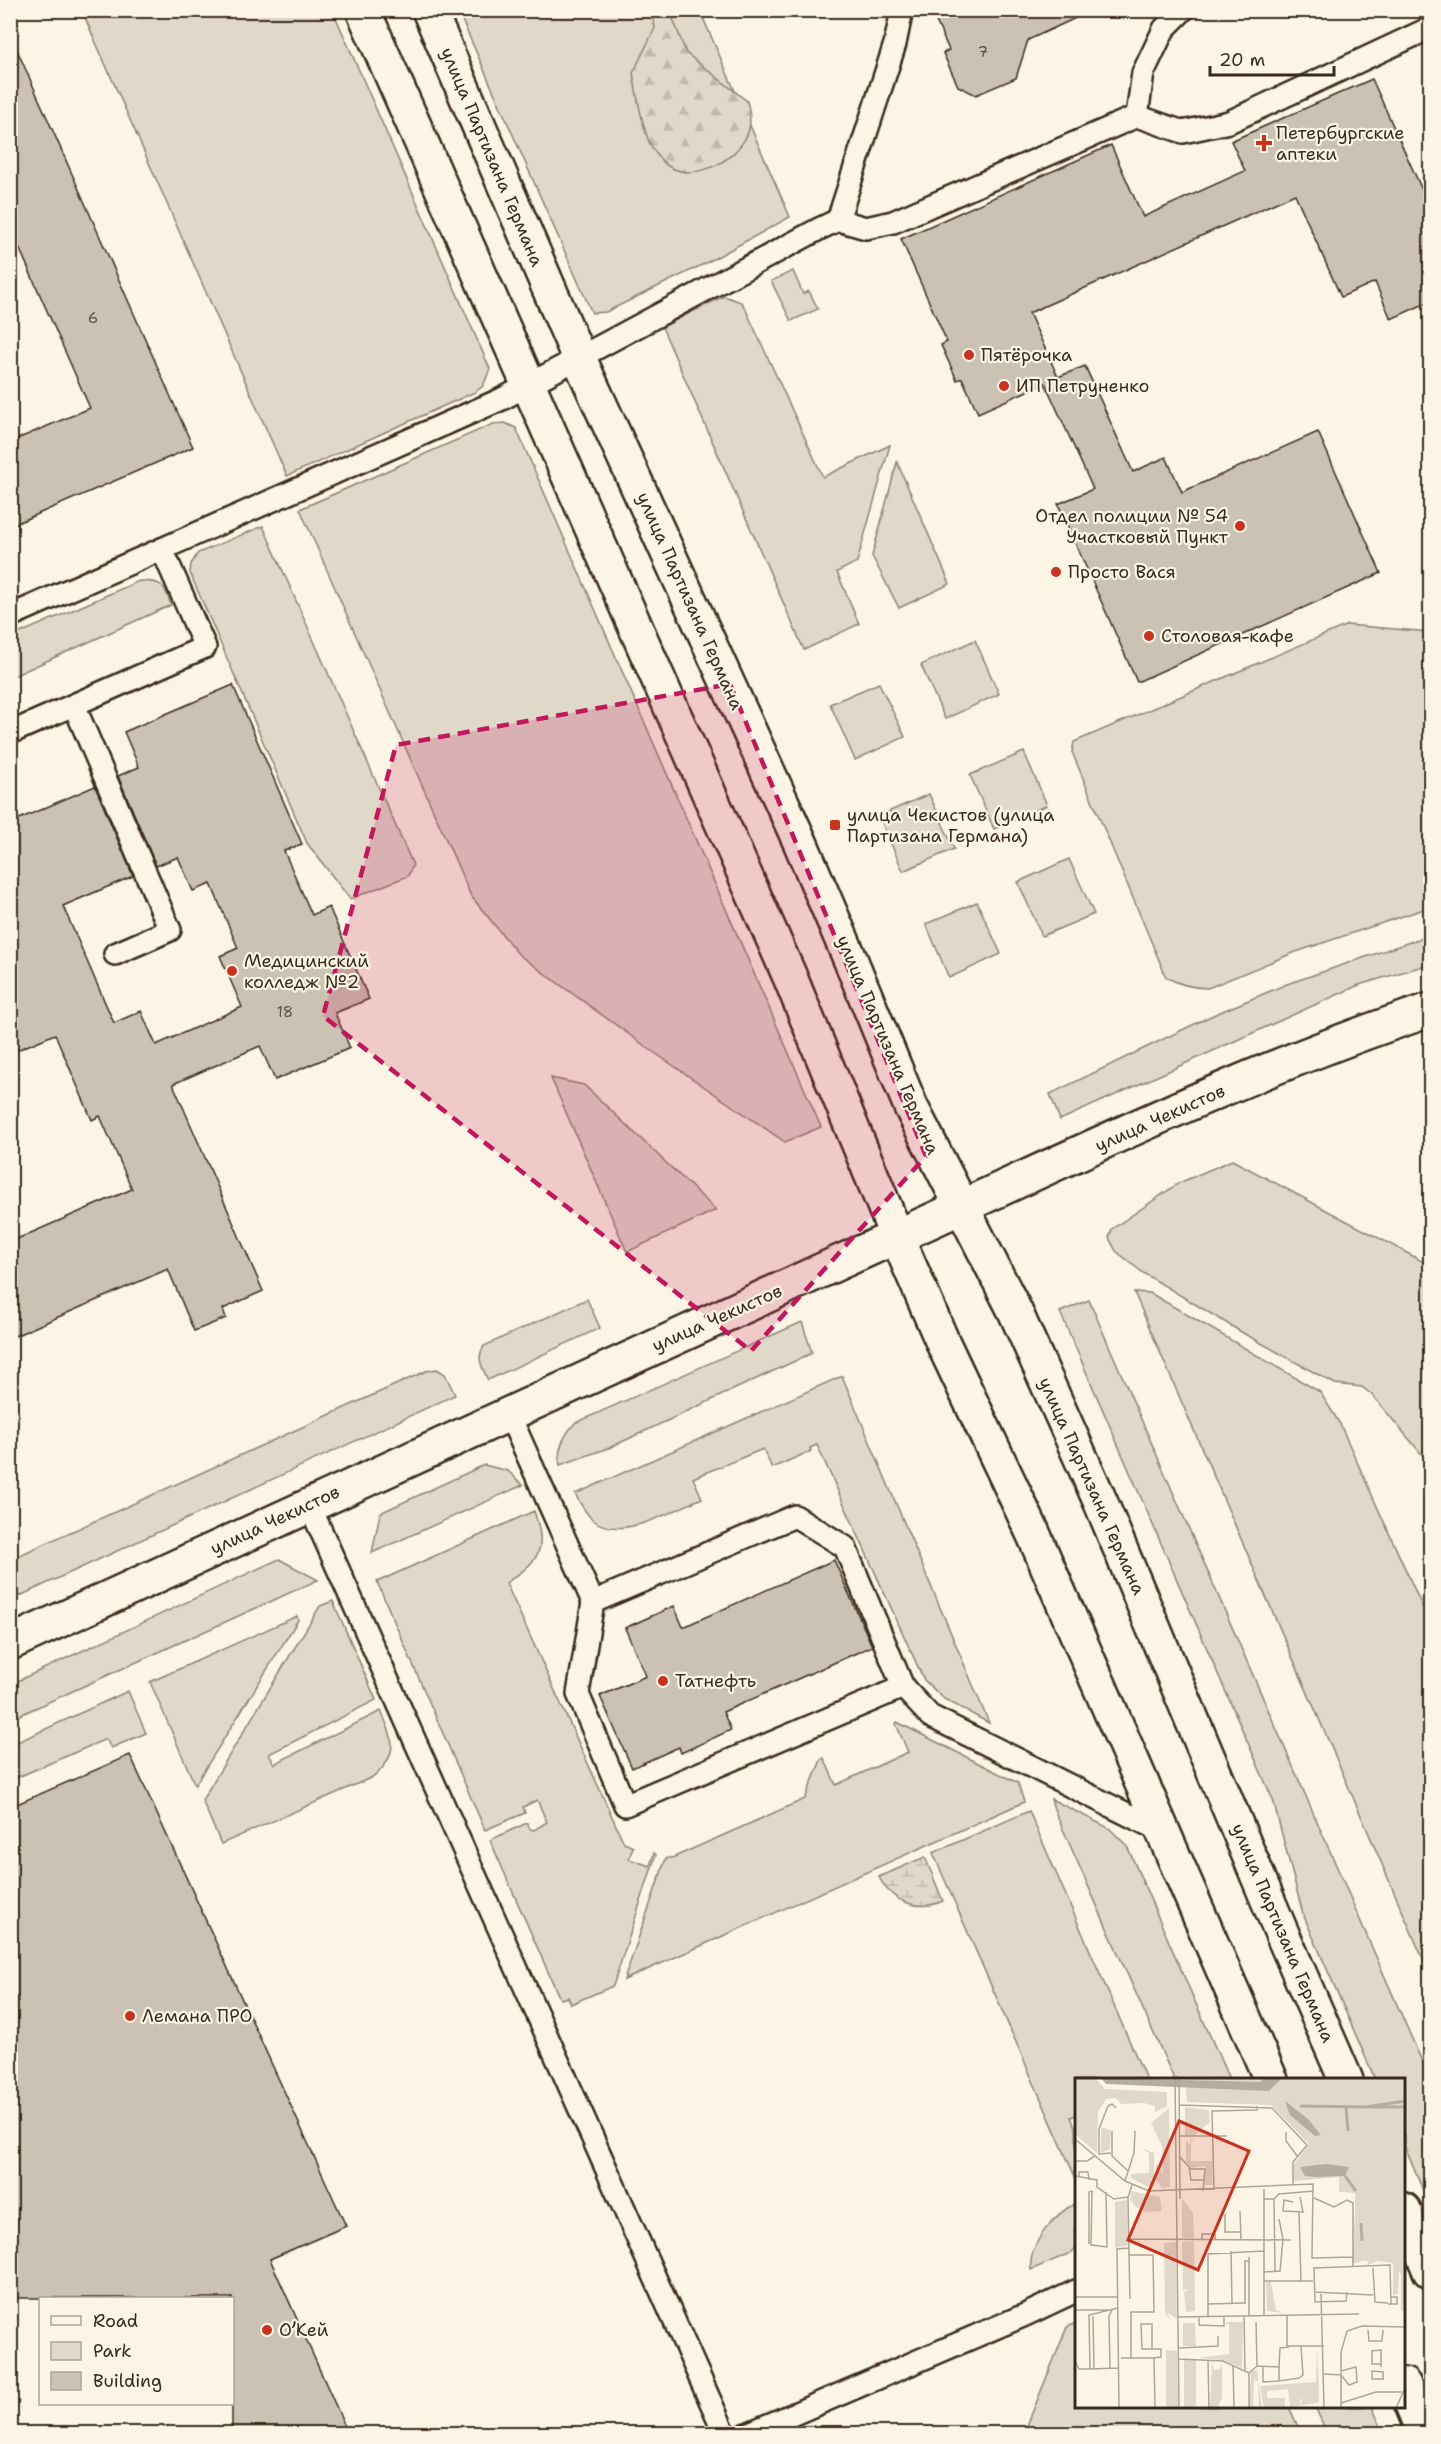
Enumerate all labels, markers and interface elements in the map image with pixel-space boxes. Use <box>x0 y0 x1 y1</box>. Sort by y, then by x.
scale bar <box>1210 39 1334 77</box>
house number: 7 <box>978 42 988 62</box>
street label: улица Партизана Германа <box>435 44 549 270</box>
text: 20 m <box>1219 48 1265 72</box>
place label: Петербургские аптеки <box>1276 121 1405 166</box>
marker: Петербургские аптеки <box>1257 136 1271 150</box>
house number: 6 <box>88 308 98 328</box>
place label: Пятёрочка <box>981 343 1072 367</box>
marker: Пятёрочка <box>962 348 976 362</box>
place label: ИП Петруненко <box>1016 374 1149 398</box>
marker: ИП Петруненко <box>997 379 1011 393</box>
street label: улица Партизана Германа <box>631 488 749 714</box>
place label: Отдел полиции № 54 Участковый Пункт <box>1035 504 1229 549</box>
marker: Отдел полиции № 54 Участковый Пункт <box>1233 519 1247 533</box>
place label: Просто Вася <box>1068 560 1176 584</box>
marker: Просто Вася <box>1049 565 1063 579</box>
place label: Столовая-кафе <box>1161 624 1294 648</box>
marker: Столовая-кафе <box>1142 629 1156 643</box>
place label: улица Чекистов (улица Партизана Германа) <box>847 803 1055 848</box>
marker: улица Чекистов (улица Партизана Германа) <box>828 818 842 832</box>
street label: улица Партизана Германа <box>831 932 945 1158</box>
place label: Медицинский колледж №2 <box>244 949 369 994</box>
marker: Медицинский колледж №2 <box>225 964 239 978</box>
house number: 18 <box>277 1002 293 1022</box>
street label: улица Чекистов <box>1091 1079 1229 1157</box>
street label: улица Чекистов <box>648 1279 786 1357</box>
street label: улица Партизана Германа <box>1033 1373 1151 1599</box>
street label: улица Чекистов <box>206 1480 344 1560</box>
place label: Татнефть <box>675 1669 756 1693</box>
marker: Татнефть <box>656 1674 670 1688</box>
street label: улица Партизана Германа <box>1226 1820 1340 2046</box>
place label: Лемана ПРО <box>142 2004 252 2028</box>
marker: Лемана ПРО <box>123 2009 137 2023</box>
inset map <box>1075 2078 1405 2408</box>
legend <box>39 2297 234 2405</box>
text: Road <box>93 2309 138 2333</box>
place label: О’Кей <box>279 2318 329 2342</box>
marker: О’Кей <box>260 2323 274 2337</box>
text: Park <box>93 2339 132 2363</box>
text: Building <box>93 2369 162 2393</box>

